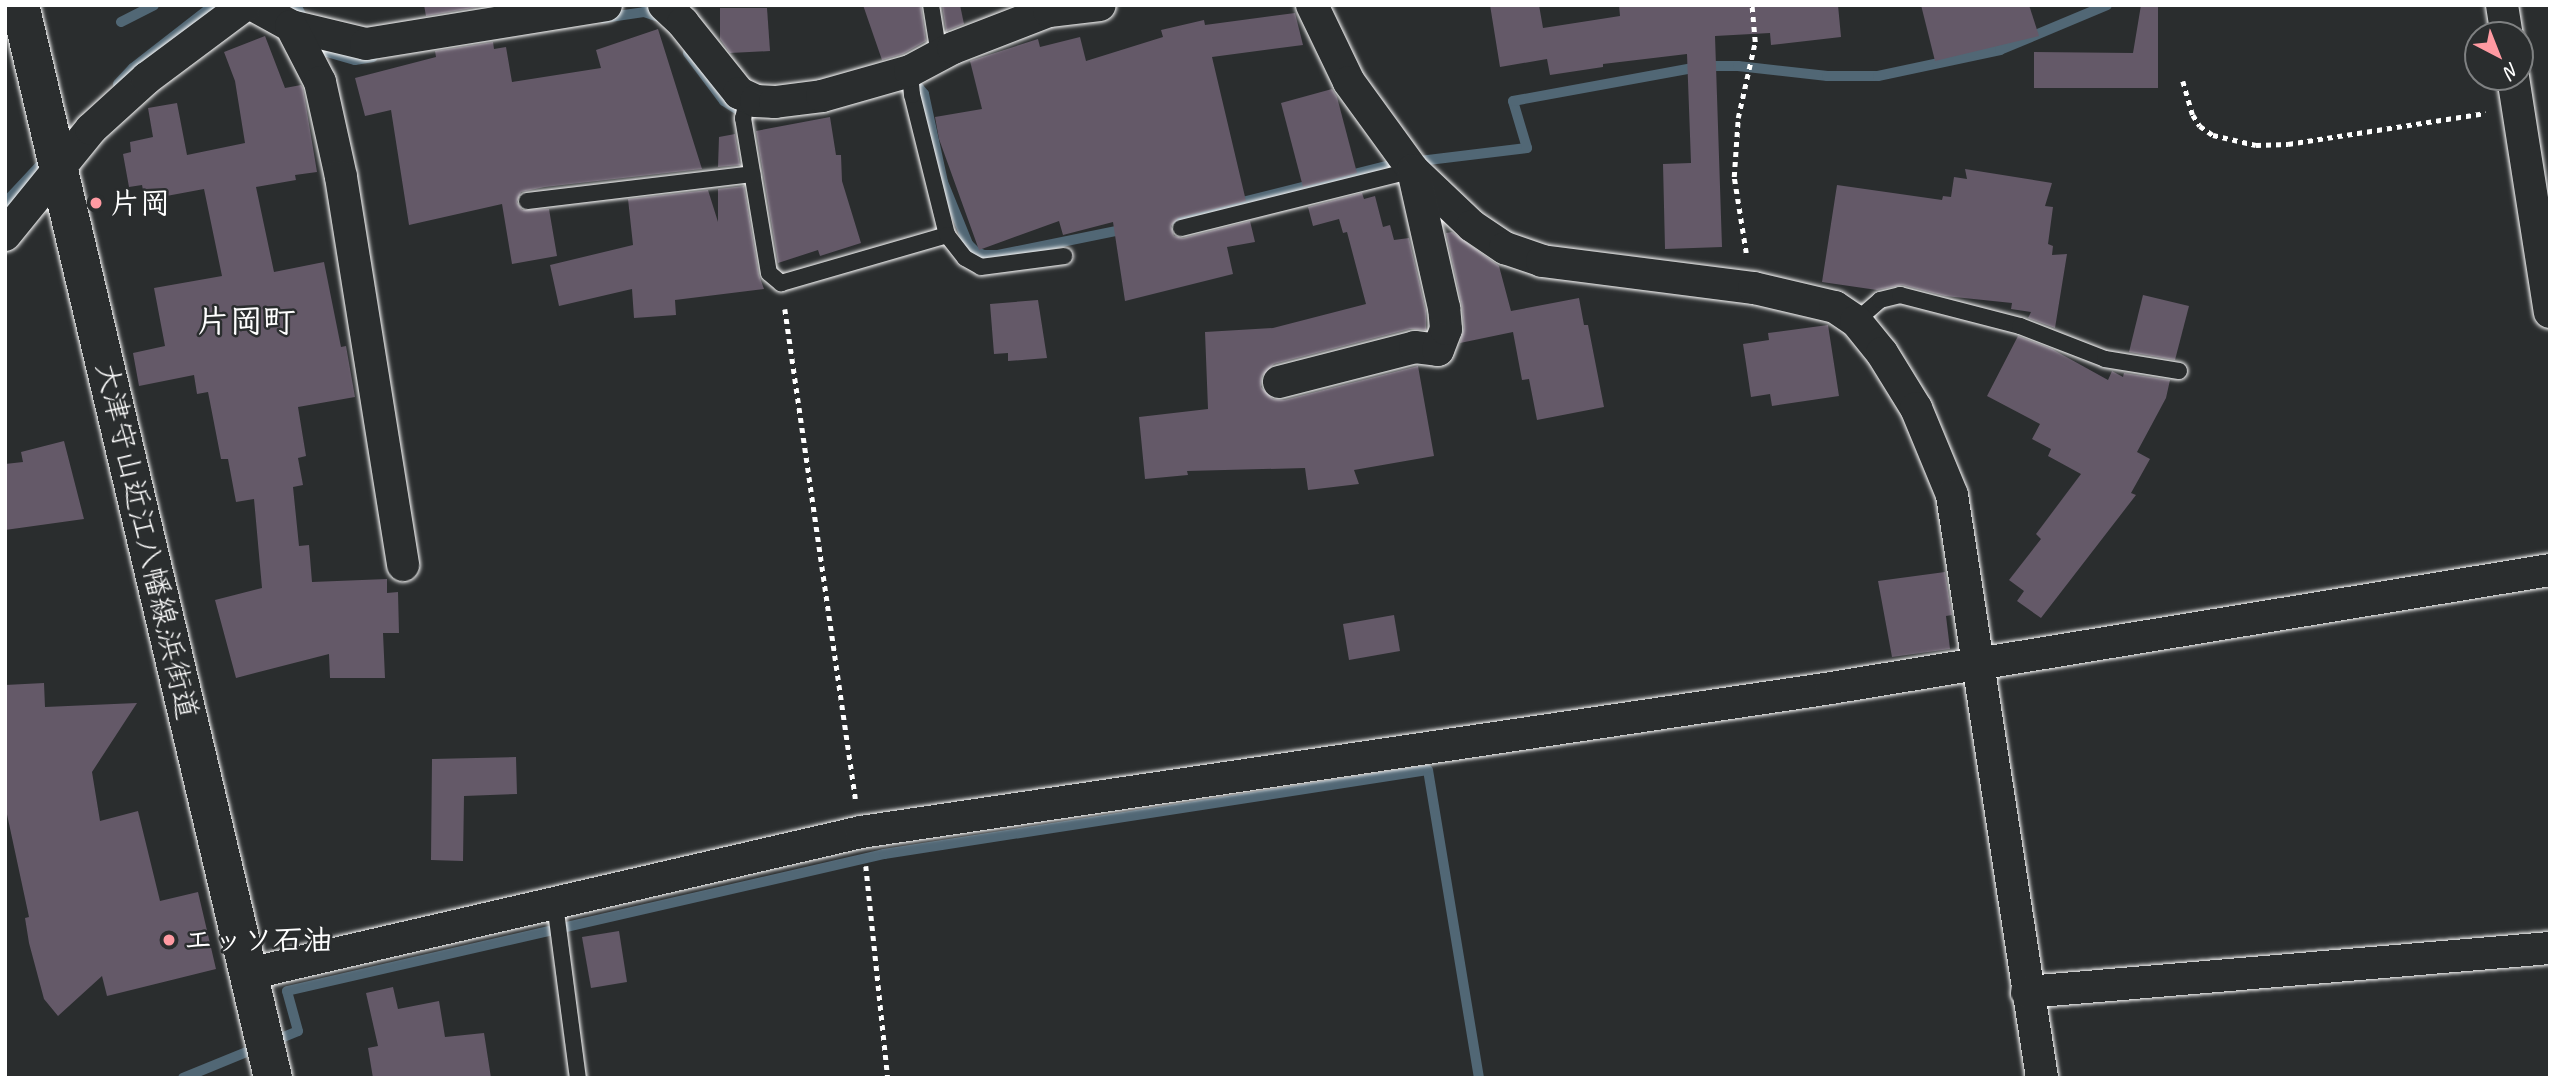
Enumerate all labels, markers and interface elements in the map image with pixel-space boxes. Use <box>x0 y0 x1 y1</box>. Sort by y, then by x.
north arrow <box>2464 21 2534 91</box>
text: N <box>2499 57 2524 83</box>
place label: 片岡 <box>110 185 170 221</box>
marker: 片岡 <box>88 195 104 211</box>
district label: 片岡町 <box>197 302 295 342</box>
street label: 大津守山近江八幡線;浜街道 <box>88 359 206 723</box>
place label: エッソ石油 <box>183 922 333 958</box>
marker: エッソ石油 <box>161 932 177 948</box>

